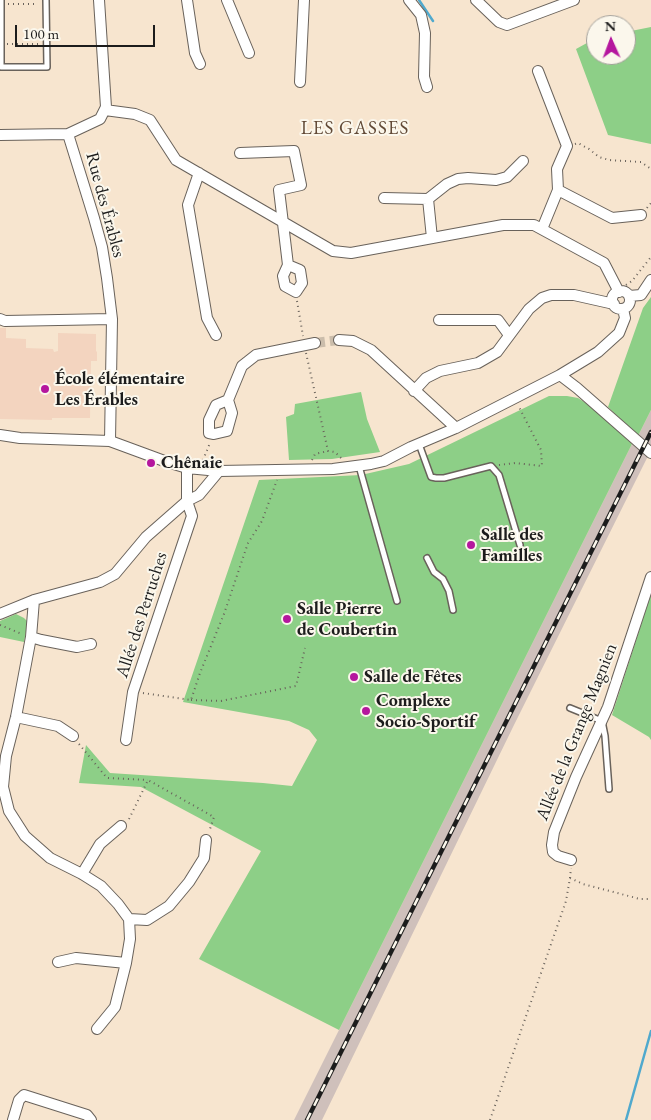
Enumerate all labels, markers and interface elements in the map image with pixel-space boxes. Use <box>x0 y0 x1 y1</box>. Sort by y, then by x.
scale bar <box>18 15 158 47</box>
north arrow <box>586 15 636 65</box>
text: N <box>605 17 616 35</box>
text: 100 m <box>23 24 59 43</box>
district label: LES GASSES <box>299 118 411 140</box>
street label: Rue des Érables <box>81 150 129 260</box>
place label: École élémentaire Les Érables <box>55 368 184 410</box>
marker: École élémentaire Les Érables <box>39 383 51 395</box>
place label: Chênaie <box>161 452 222 474</box>
marker: Chênaie <box>145 457 157 469</box>
place label: Salle des Familles <box>481 524 543 566</box>
marker: Salle des Familles <box>465 539 477 551</box>
street label: Allée des Perruches <box>111 549 173 681</box>
place label: Salle Pierre de Coubertin <box>297 598 397 640</box>
marker: Salle Pierre de Coubertin <box>281 613 293 625</box>
street label: Allée de la Grange Magnien <box>532 640 622 824</box>
place label: Salle de Fêtes <box>364 666 461 688</box>
marker: Salle de Fêtes <box>348 671 360 683</box>
place label: Complexe Socio-Sportif <box>376 690 475 732</box>
marker: Complexe Socio-Sportif <box>360 705 372 717</box>

